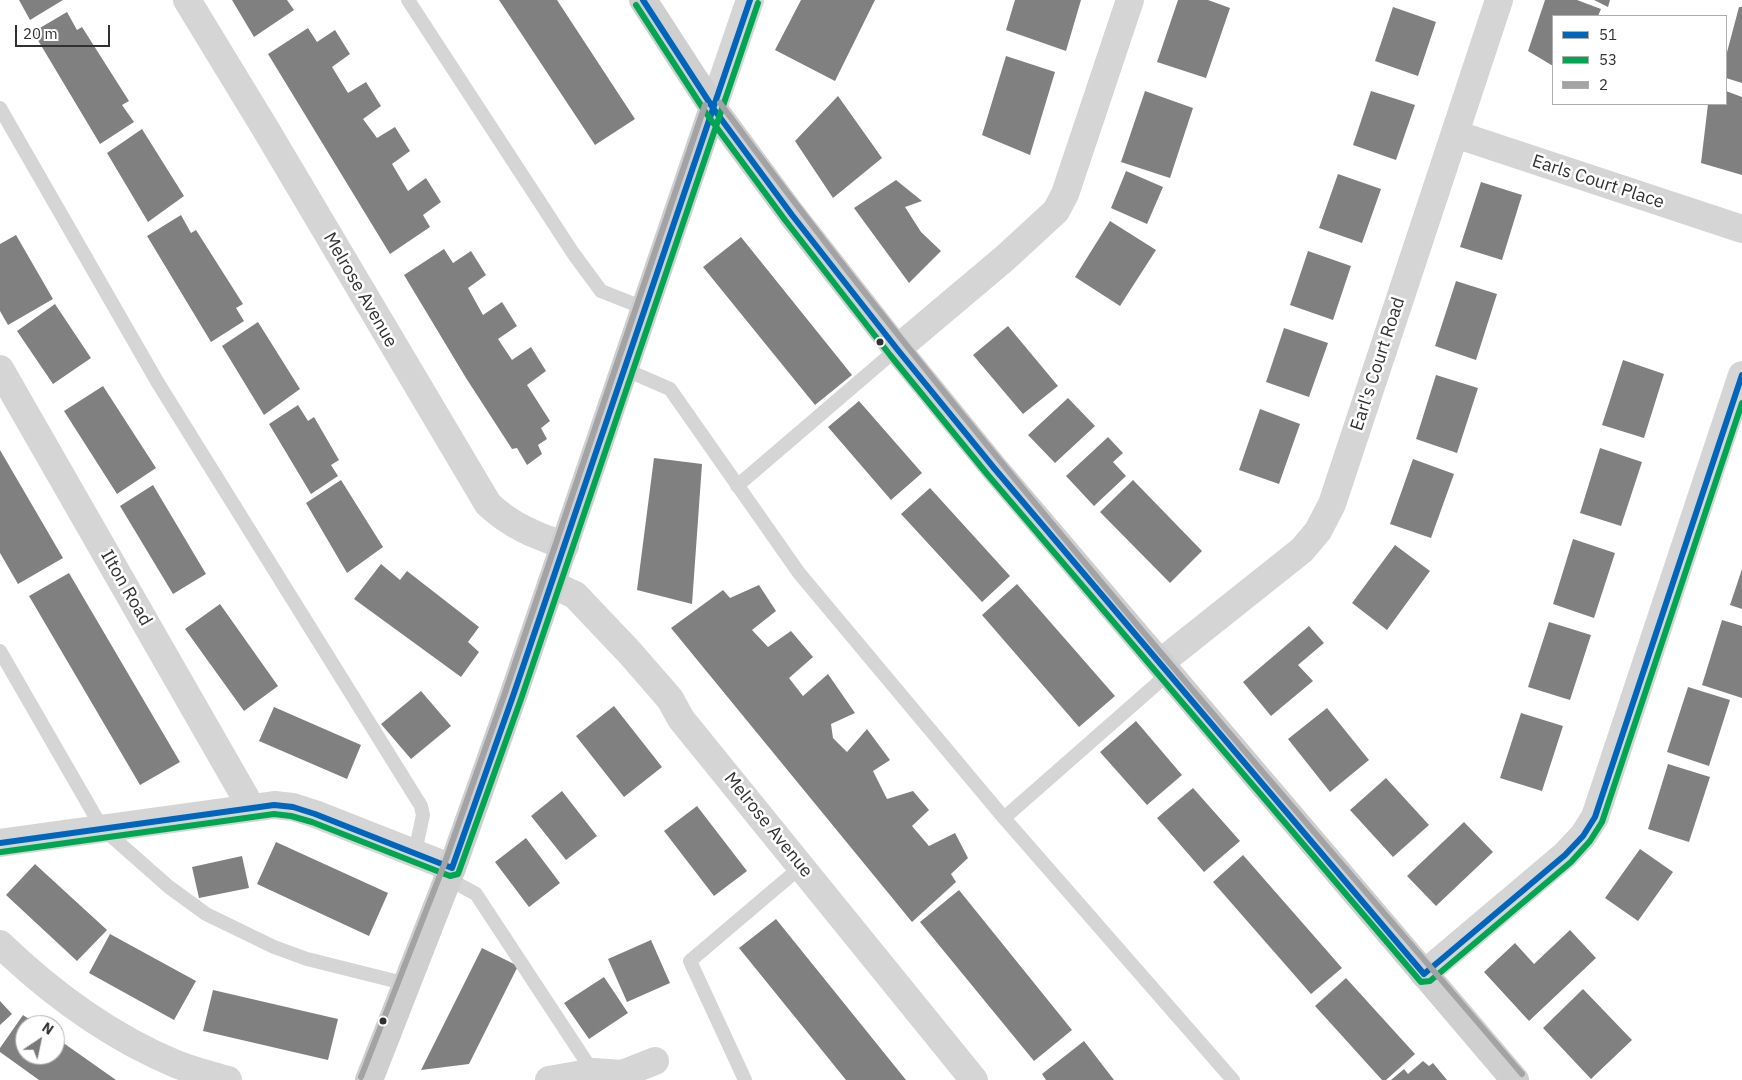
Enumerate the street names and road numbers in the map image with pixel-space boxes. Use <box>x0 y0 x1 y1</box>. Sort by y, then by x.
street label: Earls Court Place <box>1529 150 1667 214</box>
street label: Melrose Avenue <box>318 229 402 351</box>
street label: Earl's Court Road <box>1346 295 1410 433</box>
street label: Ilton Road <box>96 546 156 630</box>
street label: Melrose Avenue <box>719 768 817 882</box>

